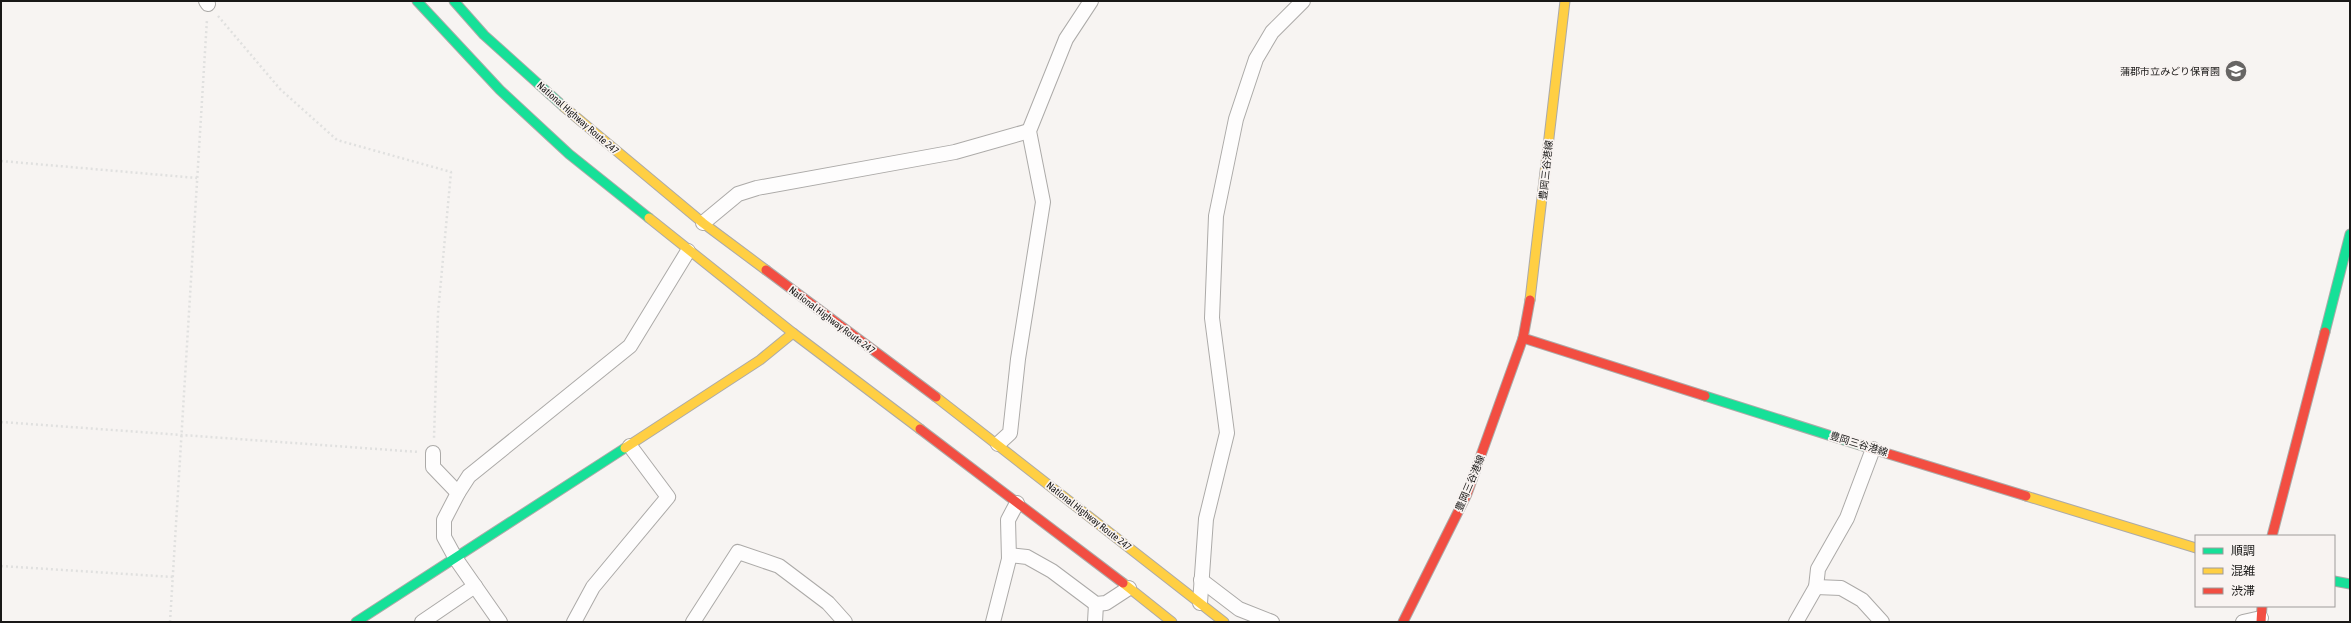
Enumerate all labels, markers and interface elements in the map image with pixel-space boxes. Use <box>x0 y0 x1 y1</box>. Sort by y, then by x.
school or university icon: 蒲郡市立みどり保育園 <box>2223 58 2249 84</box>
place label: 蒲郡市立みどり保育園 <box>2120 66 2220 77</box>
street label: National Highway Route 247 <box>535 80 621 157</box>
street label: 豊岡三谷港線 <box>1537 140 1555 200</box>
street label: National Highway Route 247 <box>787 284 877 356</box>
street label: 豊岡三谷港線 <box>1829 430 1889 458</box>
street label: 豊岡三谷港線 <box>1453 453 1487 513</box>
street label: National Highway Route 247 <box>1044 479 1134 553</box>
legend <box>2195 535 2335 607</box>
text: 順調 <box>2231 544 2255 558</box>
text: 混雑 <box>2231 564 2255 578</box>
text: 渋滞 <box>2231 584 2255 598</box>

